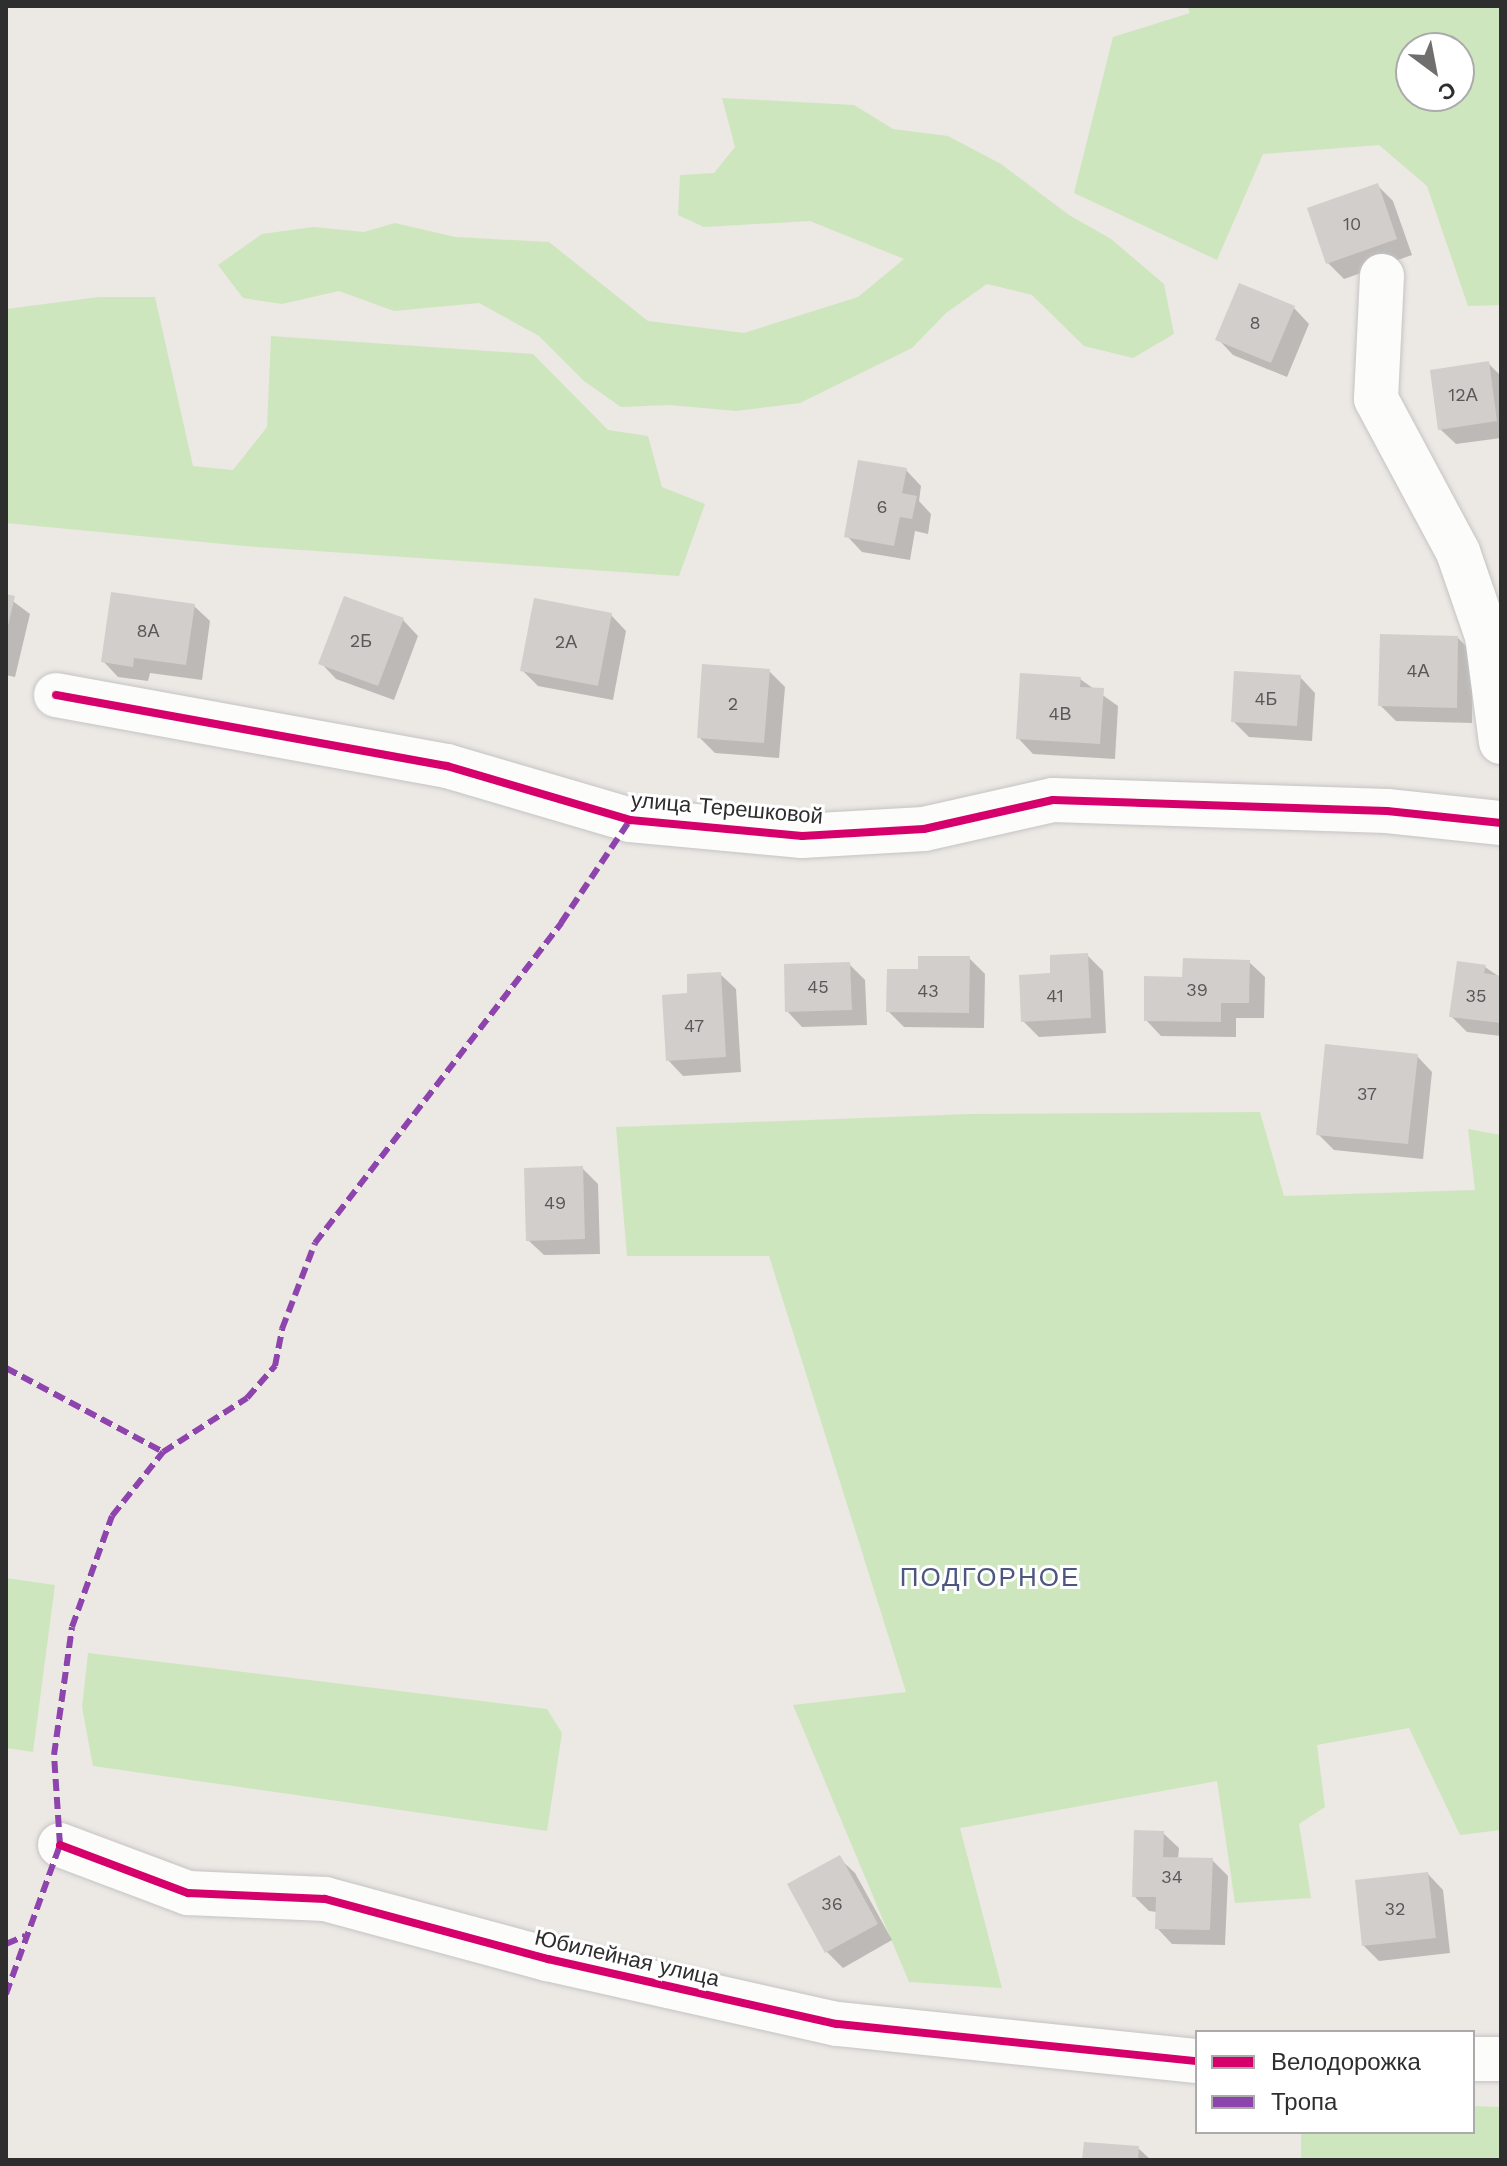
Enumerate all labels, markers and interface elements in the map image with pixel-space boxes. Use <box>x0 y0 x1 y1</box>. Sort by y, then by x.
north arrow <box>1395 32 1475 112</box>
text: С <box>1434 76 1460 106</box>
house number: 10 <box>1343 213 1361 235</box>
house number: 8 <box>1249 312 1261 334</box>
house number: 12А <box>1448 384 1478 406</box>
house number: 6 <box>877 496 887 518</box>
house number: 8А <box>136 620 160 642</box>
house number: 2Б <box>350 630 372 652</box>
house number: 2А <box>555 631 577 653</box>
house number: 4А <box>1406 660 1430 682</box>
house number: 4Б <box>1255 688 1277 710</box>
house number: 2 <box>728 693 738 715</box>
house number: 4В <box>1048 703 1072 725</box>
street label: улица Терешковой <box>630 786 824 830</box>
house number: 45 <box>807 976 829 998</box>
house number: 39 <box>1186 979 1208 1001</box>
house number: 43 <box>917 980 939 1002</box>
house number: 41 <box>1046 985 1064 1007</box>
house number: 35 <box>1466 985 1486 1007</box>
house number: 47 <box>684 1015 704 1037</box>
house number: 37 <box>1357 1083 1377 1105</box>
house number: 49 <box>544 1192 566 1214</box>
district label: ПОДГОРНОЕ <box>900 1562 1080 1594</box>
house number: 34 <box>1161 1866 1183 1888</box>
house number: 36 <box>821 1893 843 1915</box>
house number: 32 <box>1385 1898 1405 1920</box>
street label: Юбилейная улица <box>532 1924 722 1992</box>
legend <box>1195 2030 1475 2134</box>
text: Велодорожка <box>1271 2048 1421 2076</box>
text: Тропа <box>1271 2088 1337 2116</box>

